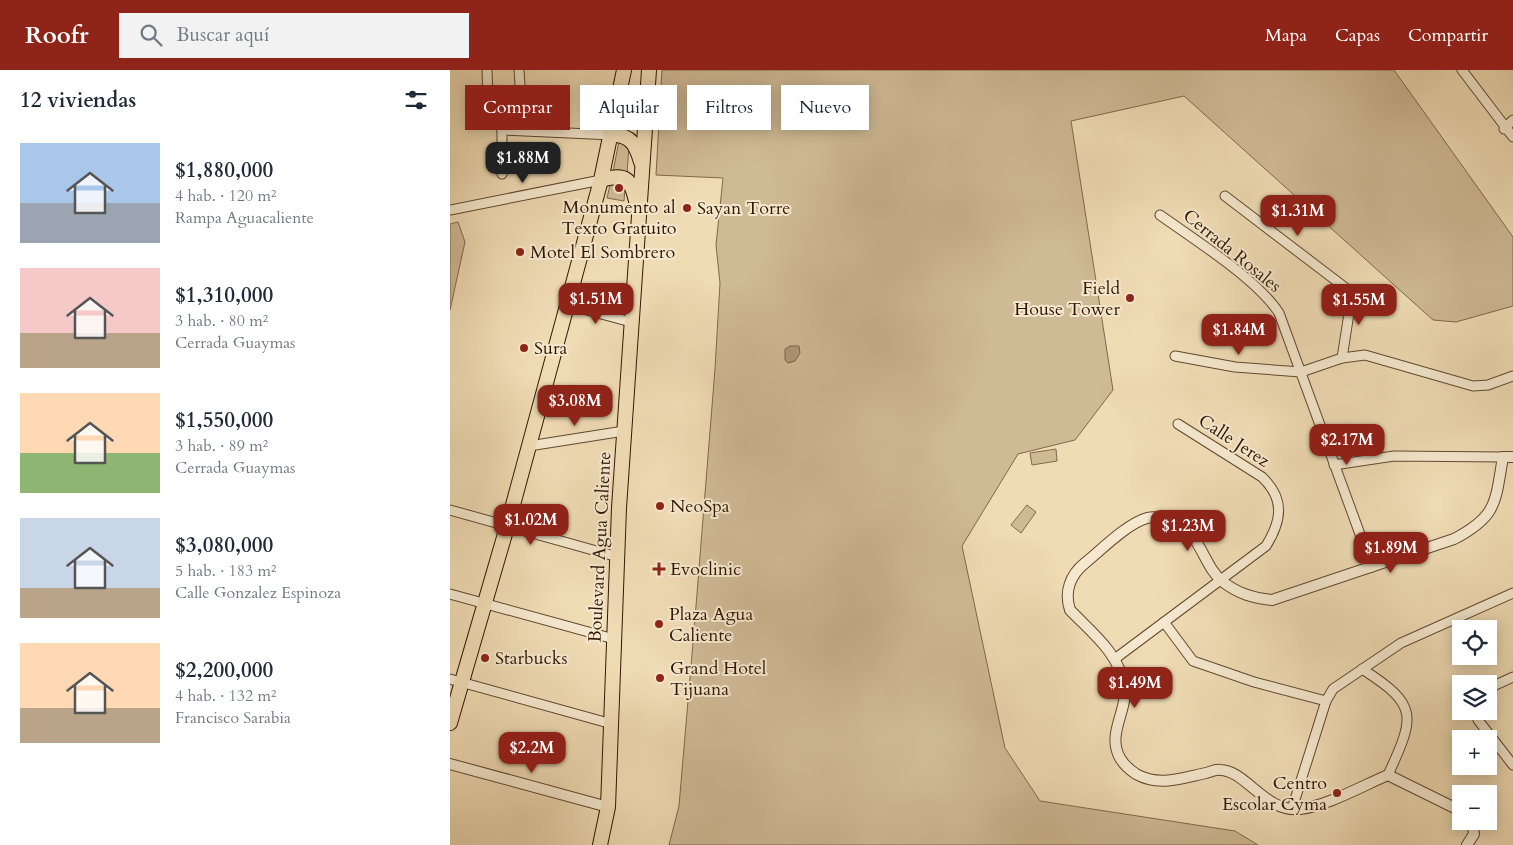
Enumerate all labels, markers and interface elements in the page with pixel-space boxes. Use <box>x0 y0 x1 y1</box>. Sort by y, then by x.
search box <box>119 13 469 58</box>
text: Roofr <box>25 19 89 52</box>
icon: search <box>137 21 165 49</box>
text: Buscar aquí <box>177 22 269 48</box>
text: Mapa <box>1265 23 1307 48</box>
text: Capas <box>1335 23 1380 48</box>
text: Compartir <box>1408 23 1488 48</box>
chip: Comprar <box>465 85 570 130</box>
chip: Alquilar <box>580 85 677 130</box>
chip: Filtros <box>687 85 771 130</box>
chip: Nuevo <box>781 85 869 130</box>
text: 12 viviendas <box>20 86 136 115</box>
icon: filters <box>402 86 430 114</box>
pin: $1.88M <box>482 142 564 184</box>
text: $1.88M <box>497 147 549 169</box>
text: $1,880,000 <box>175 156 273 185</box>
icon: home <box>60 163 120 223</box>
marker: Monumento al Texto Gratuito <box>613 182 625 194</box>
text: 4 hab. · 120 m² <box>175 185 276 207</box>
pin: $1.31M <box>1257 194 1339 237</box>
place label: Monumento al Texto Gratuito <box>561 195 677 241</box>
place label: Sayan Torre <box>697 196 790 221</box>
text: $1.31M <box>1272 200 1324 222</box>
marker: Sayan Torre <box>681 202 693 214</box>
street label: Cerrada Rosales <box>1178 204 1286 298</box>
text: Rampa Aguacaliente <box>175 207 314 229</box>
place label: Motel El Sombrero <box>530 240 675 265</box>
marker: Motel El Sombrero <box>514 246 526 258</box>
place label: Field House Tower <box>1014 276 1120 322</box>
text: $1,310,000 <box>175 281 273 310</box>
pin: $1.51M <box>555 282 637 325</box>
pin: $1.55M <box>1318 284 1400 326</box>
icon: home <box>60 288 120 348</box>
text: $1.51M <box>570 288 622 310</box>
text: $1.55M <box>1333 289 1385 311</box>
marker: Field House Tower <box>1124 292 1136 304</box>
text: 3 hab. · 80 m² <box>175 310 268 332</box>
pin: $1.84M <box>1198 314 1280 356</box>
text: $1.84M <box>1213 319 1265 341</box>
text: Cerrada Guaymas <box>175 332 295 354</box>
place label: Sura <box>534 336 567 361</box>
marker: Sura <box>518 342 530 354</box>
pin: $3.08M <box>534 384 616 427</box>
text: $3.08M <box>549 390 601 412</box>
text: $1,550,000 <box>175 406 273 435</box>
street label: Calle Jerez <box>1193 409 1275 473</box>
icon: home <box>60 413 120 473</box>
pin: $2.17M <box>1306 424 1388 466</box>
text: $2.17M <box>1321 429 1373 451</box>
text: 3 hab. · 89 m² <box>175 435 268 457</box>
street label: Boulevard Agua Caliente <box>583 451 617 643</box>
text: Cerrada Guaymas <box>175 457 295 479</box>
place label: NeoSpa <box>670 494 730 519</box>
marker: NeoSpa <box>654 500 666 512</box>
pin: $1.02M <box>490 504 572 546</box>
text: $1.02M <box>505 509 557 531</box>
pin: $1.23M <box>1147 510 1229 552</box>
text: $1.23M <box>1162 515 1214 537</box>
text: $3,080,000 <box>175 531 273 560</box>
pin: $1.89M <box>1350 532 1432 574</box>
text: $1.89M <box>1365 537 1417 559</box>
icon: home <box>60 538 120 598</box>
place label: Evoclinic <box>670 557 741 582</box>
text: 5 hab. · 183 m² <box>175 560 276 582</box>
marker: Evoclinic <box>652 562 666 576</box>
text: Calle Gonzalez Espinoza <box>175 582 341 604</box>
place label: Plaza Agua Caliente <box>669 602 753 648</box>
marker: Plaza Agua Caliente <box>653 618 665 630</box>
map controls <box>1452 620 1497 830</box>
button: locate <box>1452 620 1497 665</box>
place label: Starbucks <box>495 646 567 671</box>
marker: Starbucks <box>479 652 491 664</box>
text: $2,200,000 <box>175 656 273 685</box>
place label: Grand Hotel Tijuana <box>670 656 767 702</box>
icon: home <box>60 663 120 723</box>
pin: $1.49M <box>1094 666 1176 709</box>
marker: Grand Hotel Tijuana <box>654 672 666 684</box>
text: $1.49M <box>1109 672 1161 694</box>
button: layers <box>1452 675 1497 720</box>
text: 4 hab. · 132 m² <box>175 685 276 707</box>
text: Francisco Sarabia <box>175 707 291 729</box>
button: + <box>1452 730 1497 775</box>
pin: $2.2M <box>497 732 567 774</box>
text: $2.2M <box>510 737 554 759</box>
place label: Centro Escolar Cyma <box>1222 771 1327 817</box>
button: − <box>1452 785 1497 830</box>
marker: Centro Escolar Cyma <box>1331 787 1343 799</box>

